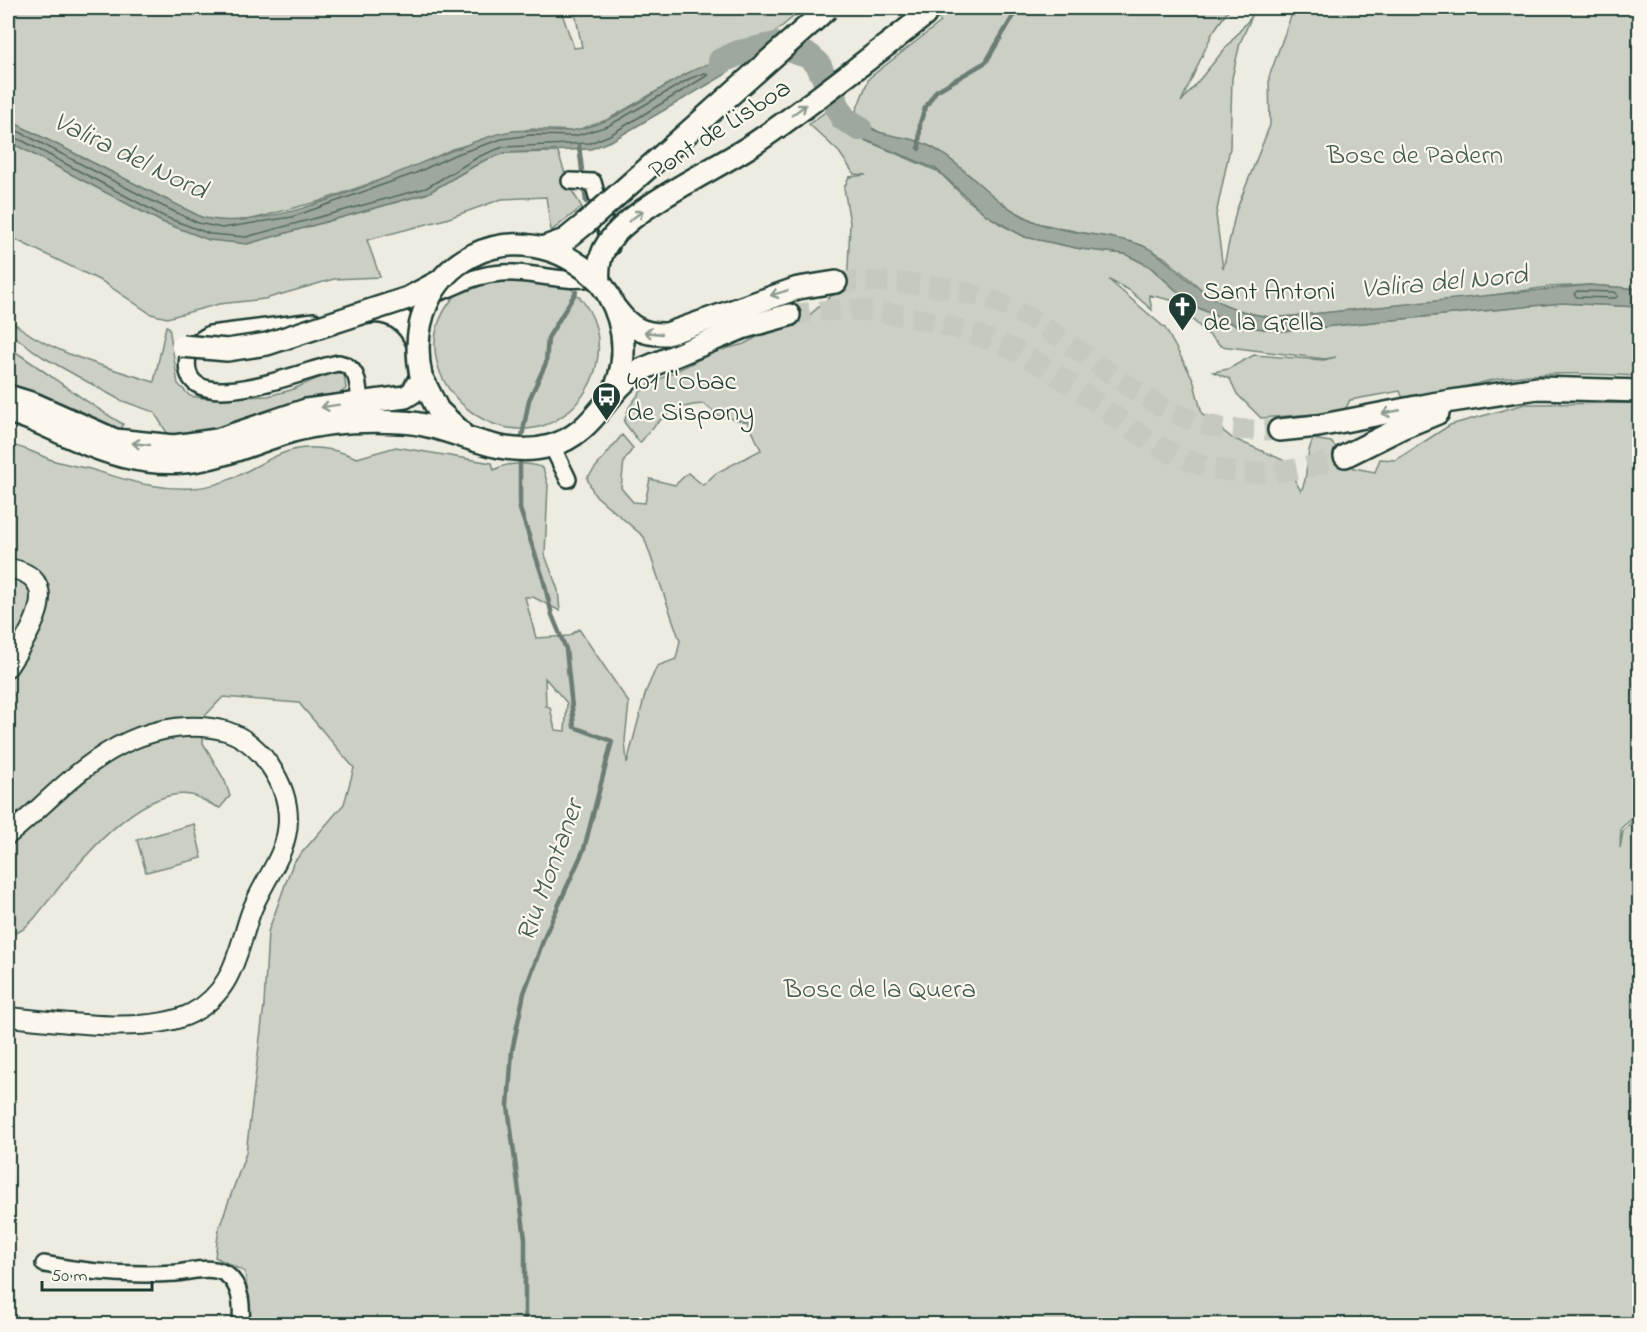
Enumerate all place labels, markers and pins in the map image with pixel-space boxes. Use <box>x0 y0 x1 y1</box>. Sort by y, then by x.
place label: Sant Antoni de la Grella <box>1203 273 1335 343</box>
church icon: Sant Antoni de la Grella <box>1166 290 1198 332</box>
place label: 401 L'Obac de Sispony <box>627 363 754 433</box>
bus stop icon: 401 L'Obac de Sispony <box>590 380 622 422</box>

